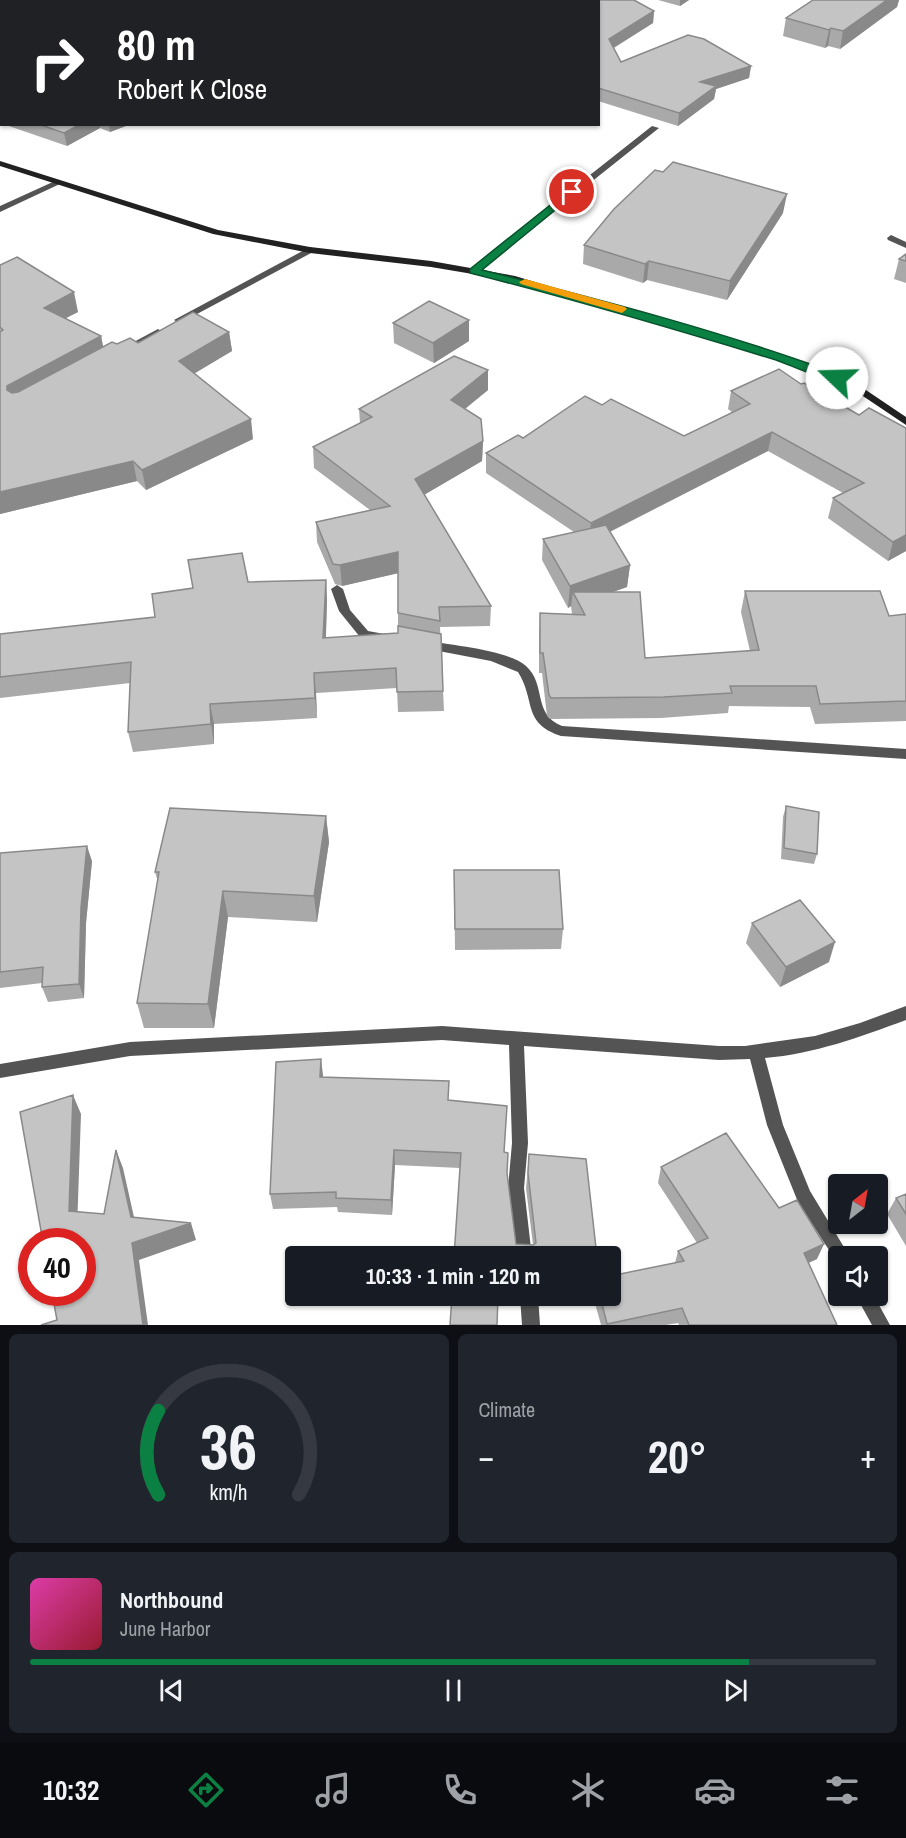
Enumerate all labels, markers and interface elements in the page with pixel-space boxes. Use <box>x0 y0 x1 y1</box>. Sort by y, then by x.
text: 80 m <box>117 17 196 73</box>
icon: right <box>18 24 96 102</box>
text: Robert K Close <box>117 71 267 107</box>
pin <box>546 166 597 217</box>
icon: arrive <box>555 175 588 208</box>
position arrow <box>805 346 869 410</box>
north arrow <box>828 1174 888 1234</box>
map controls <box>828 1174 888 1306</box>
speed limit sign: 40 <box>18 1228 96 1306</box>
button: sound <box>828 1246 888 1306</box>
text: 10:33 · 1 min · 120 m <box>366 1261 540 1291</box>
text: Climate <box>479 1396 535 1423</box>
text: 36 <box>200 1404 257 1488</box>
text: 20° <box>648 1426 707 1487</box>
text: − <box>479 1434 494 1478</box>
text: + <box>860 1434 876 1478</box>
text: km/h <box>210 1479 248 1508</box>
text: Northbound <box>120 1585 223 1615</box>
text: June Harbor <box>120 1615 210 1642</box>
icon: previous <box>155 1674 188 1707</box>
icon: pause <box>437 1674 470 1707</box>
icon: next <box>719 1674 752 1707</box>
icon: directions <box>185 1769 227 1811</box>
icon: music <box>312 1769 354 1811</box>
icon: phone <box>439 1769 481 1811</box>
icon: climate <box>567 1769 609 1811</box>
icon: car <box>694 1769 736 1811</box>
icon: filters <box>821 1769 863 1811</box>
text: 10:32 <box>43 1772 99 1808</box>

